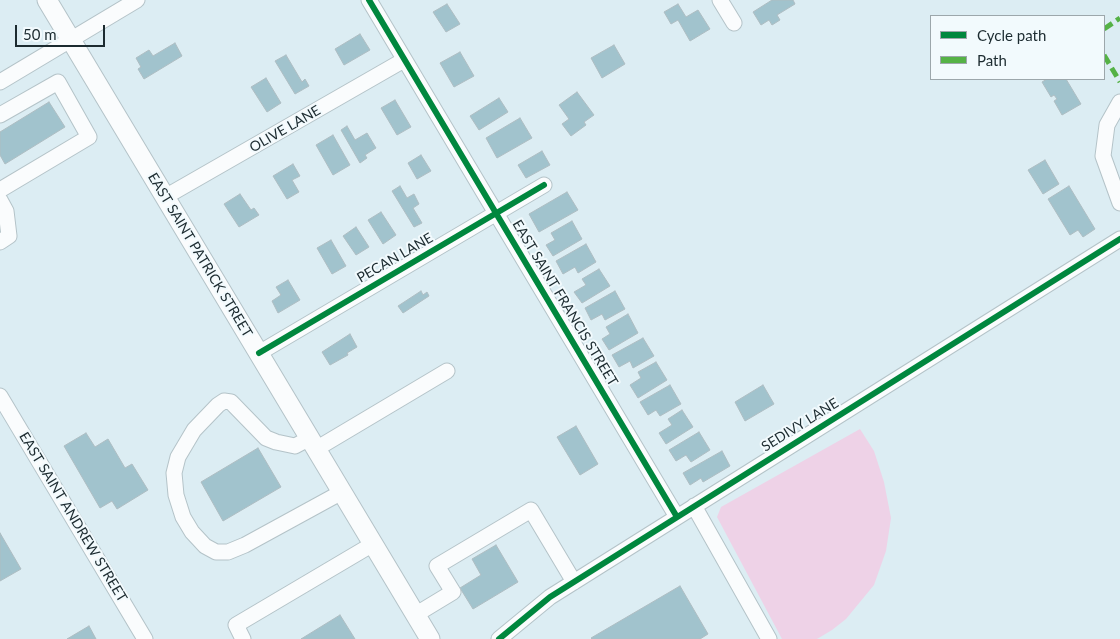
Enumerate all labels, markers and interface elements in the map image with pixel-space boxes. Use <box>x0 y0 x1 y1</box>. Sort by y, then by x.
scale bar <box>18 15 108 47</box>
legend <box>930 15 1105 80</box>
text: 50 m <box>23 25 57 43</box>
text: Cycle path <box>977 26 1046 44</box>
text: Path <box>977 51 1007 69</box>
street label: OLIVE LANE <box>247 102 323 156</box>
street label: EAST SAINT PATRICK STREET <box>144 170 256 340</box>
street label: EAST SAINT FRANCIS STREET <box>509 217 621 389</box>
street label: PECAN LANE <box>354 230 436 286</box>
street label: SEDIVY LANE <box>758 395 842 455</box>
street label: EAST SAINT ANDREW STREET <box>16 429 130 605</box>

